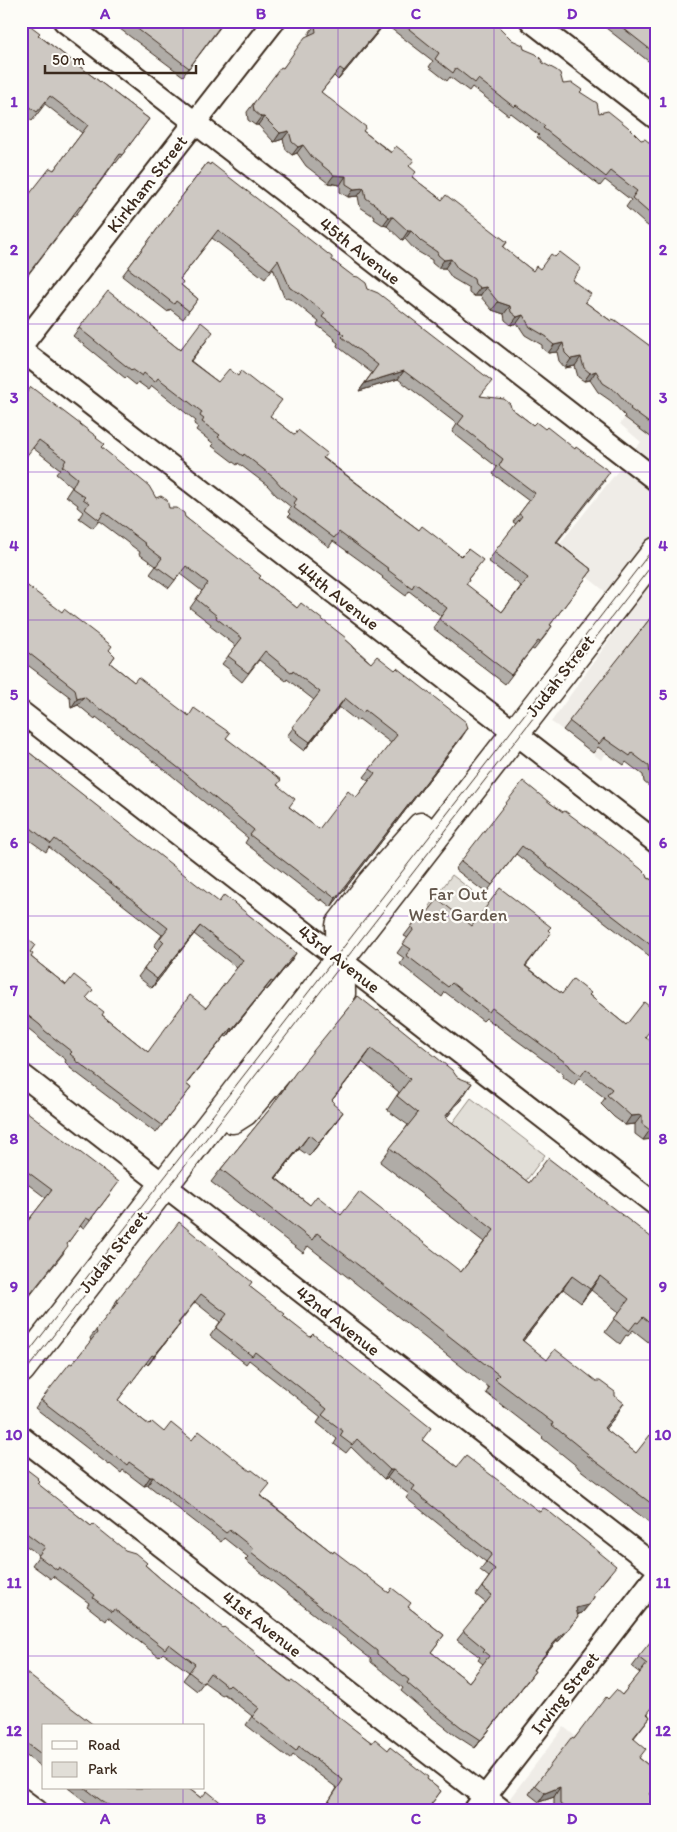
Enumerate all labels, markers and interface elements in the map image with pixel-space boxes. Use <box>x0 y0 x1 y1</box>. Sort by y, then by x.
text: A <box>99 4 111 23</box>
text: B <box>256 4 267 23</box>
text: C <box>411 4 422 23</box>
text: D <box>567 4 578 23</box>
scale bar <box>45 42 196 74</box>
text: 50 m <box>52 51 85 69</box>
text: 1 <box>10 92 18 111</box>
text: 1 <box>659 92 667 111</box>
street label: Kirkham Street <box>102 131 192 237</box>
street label: 45th Avenue <box>315 212 405 290</box>
text: 2 <box>10 240 19 259</box>
text: 2 <box>659 240 668 259</box>
text: 3 <box>10 388 19 407</box>
text: 3 <box>659 388 668 407</box>
text: 4 <box>9 536 19 555</box>
text: 4 <box>658 536 668 555</box>
street label: 44th Avenue <box>292 557 384 635</box>
street label: Judah Street <box>521 630 599 722</box>
text: 5 <box>10 685 19 704</box>
text: 5 <box>659 685 668 704</box>
text: 6 <box>10 833 19 852</box>
text: 6 <box>659 833 668 852</box>
park label: Far Out West Garden <box>409 883 508 926</box>
street label: 43rd Avenue <box>293 920 385 998</box>
text: 7 <box>9 981 18 1000</box>
text: 7 <box>658 981 667 1000</box>
text: 8 <box>10 1129 19 1148</box>
text: 8 <box>659 1129 668 1148</box>
street label: Judah Street <box>74 1206 152 1298</box>
text: 9 <box>10 1277 18 1296</box>
text: 9 <box>659 1277 667 1296</box>
street label: 42nd Avenue <box>291 1281 385 1361</box>
text: 10 <box>5 1425 23 1444</box>
text: 10 <box>654 1425 672 1444</box>
text: 11 <box>7 1573 22 1592</box>
text: 11 <box>656 1573 671 1592</box>
street label: 41st Avenue <box>218 1586 306 1662</box>
street label: Irving Street <box>526 1647 604 1738</box>
text: 12 <box>6 1721 23 1740</box>
text: 12 <box>655 1721 672 1740</box>
legend <box>42 1724 205 1790</box>
text: Road <box>88 1736 121 1754</box>
text: Park <box>88 1760 118 1778</box>
text: A <box>99 1809 111 1828</box>
text: B <box>256 1809 267 1828</box>
text: C <box>411 1809 422 1828</box>
text: D <box>567 1809 578 1828</box>

